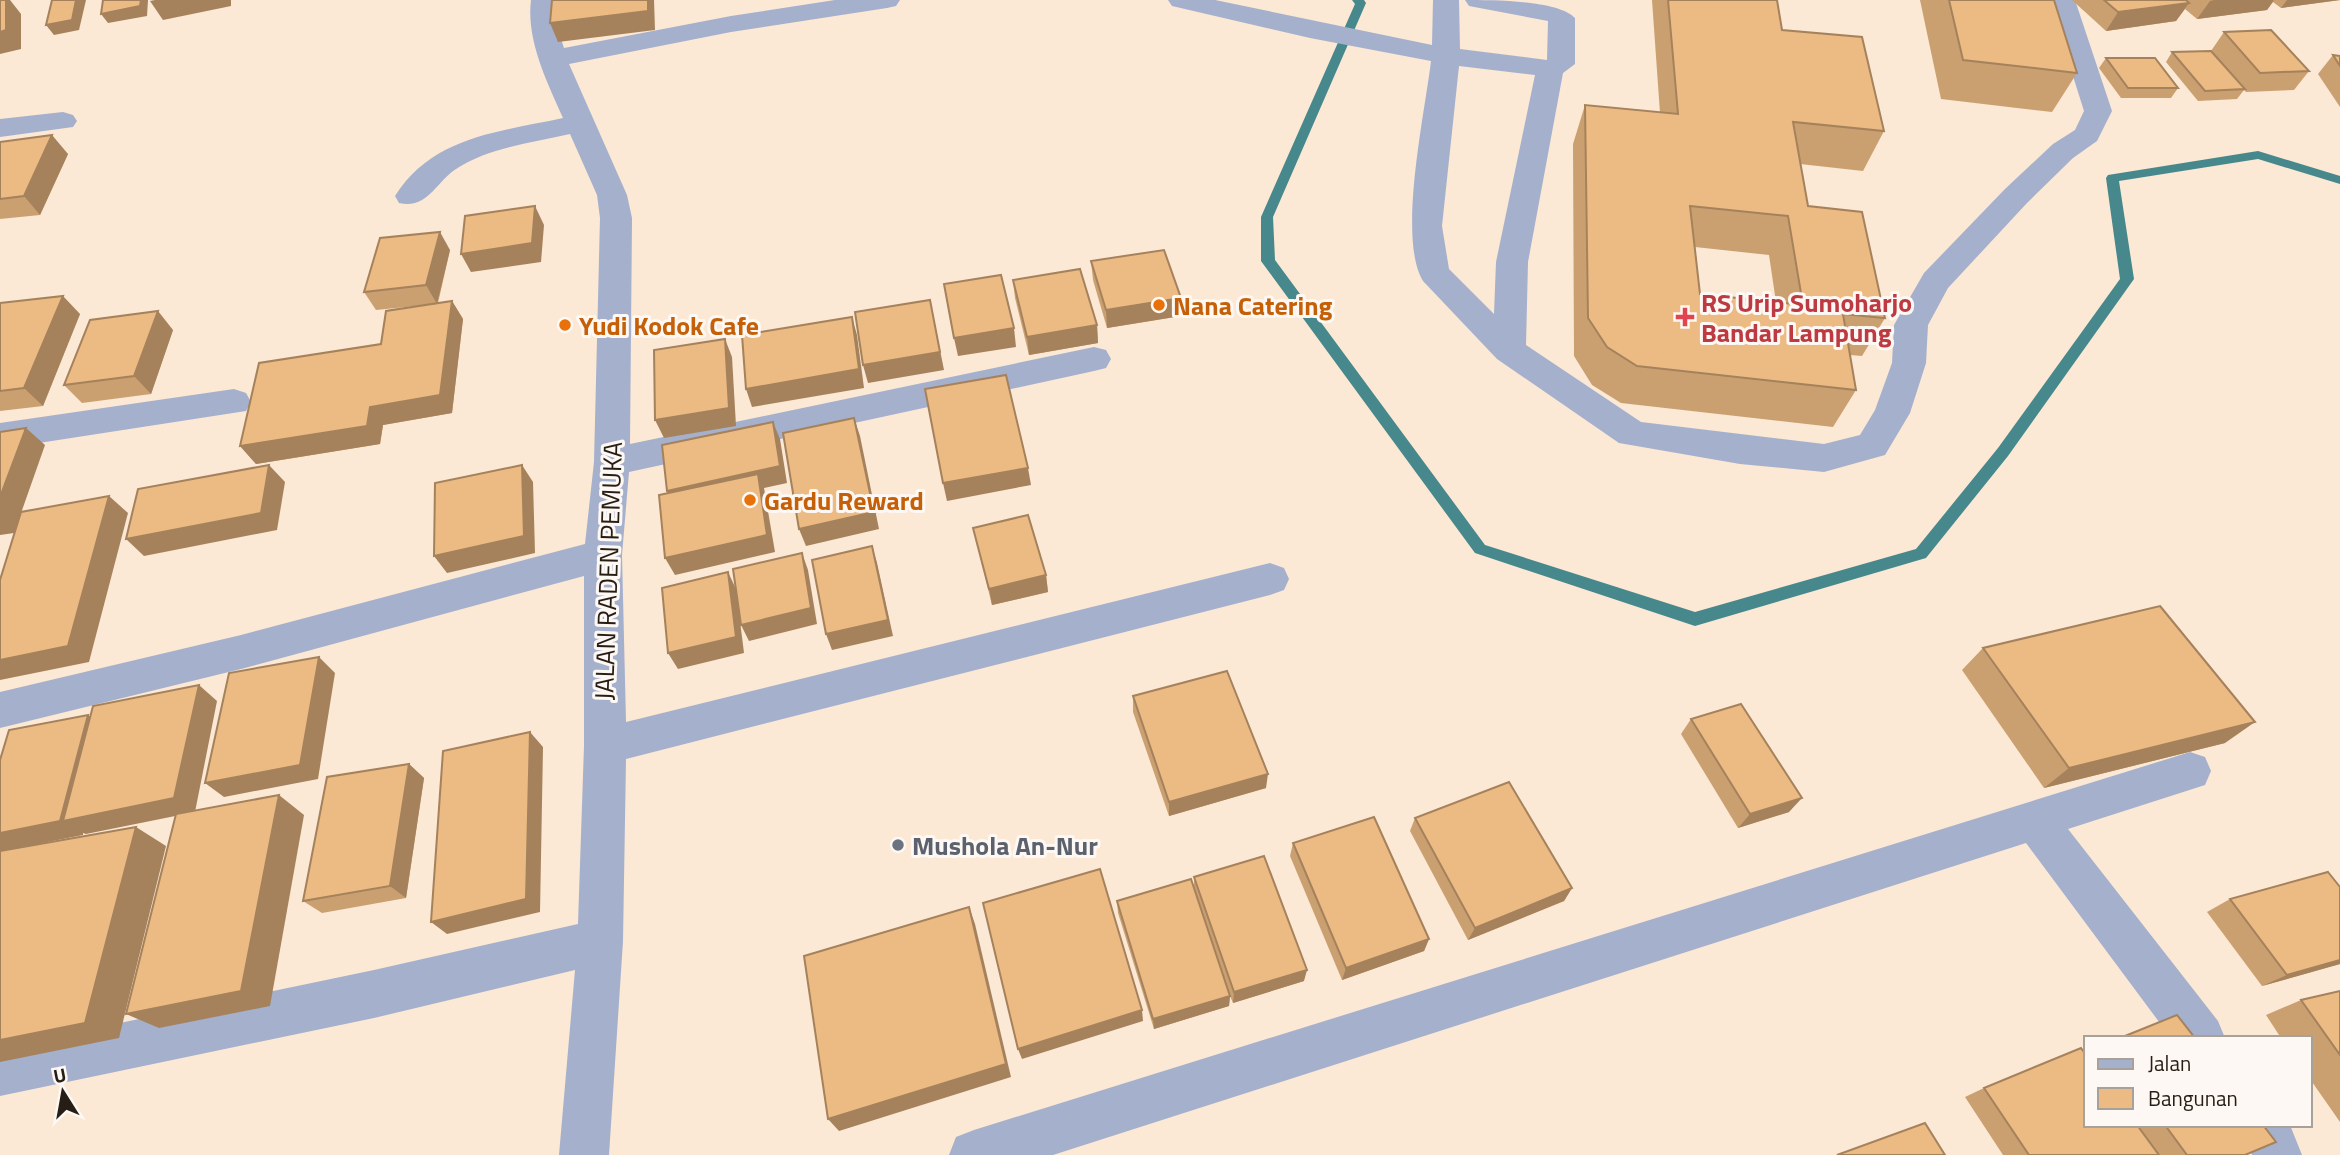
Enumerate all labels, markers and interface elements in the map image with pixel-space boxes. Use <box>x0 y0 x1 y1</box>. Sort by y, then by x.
place label: RS Urip Sumoharjo Bandar Lampung <box>1701 283 1912 352</box>
place label: Nana Catering <box>1173 286 1333 325</box>
marker: Nana Catering <box>1151 297 1167 313</box>
place label: Yudi Kodok Cafe <box>579 306 759 345</box>
marker: RS Urip Sumoharjo Bandar Lampung <box>1675 307 1695 327</box>
marker: Yudi Kodok Cafe <box>557 317 573 333</box>
street label: JALAN RADEN PEMUKA <box>584 441 632 701</box>
place label: Gardu Reward <box>764 481 924 520</box>
marker: Gardu Reward <box>742 492 758 508</box>
place label: Mushola An-Nur <box>912 826 1098 865</box>
marker: Mushola An-Nur <box>890 837 906 853</box>
legend <box>2084 1036 2312 1127</box>
text: Jalan <box>2148 1047 2191 1079</box>
north arrow <box>28 1057 98 1127</box>
text: U <box>51 1059 69 1090</box>
text: Bangunan <box>2148 1082 2238 1114</box>

